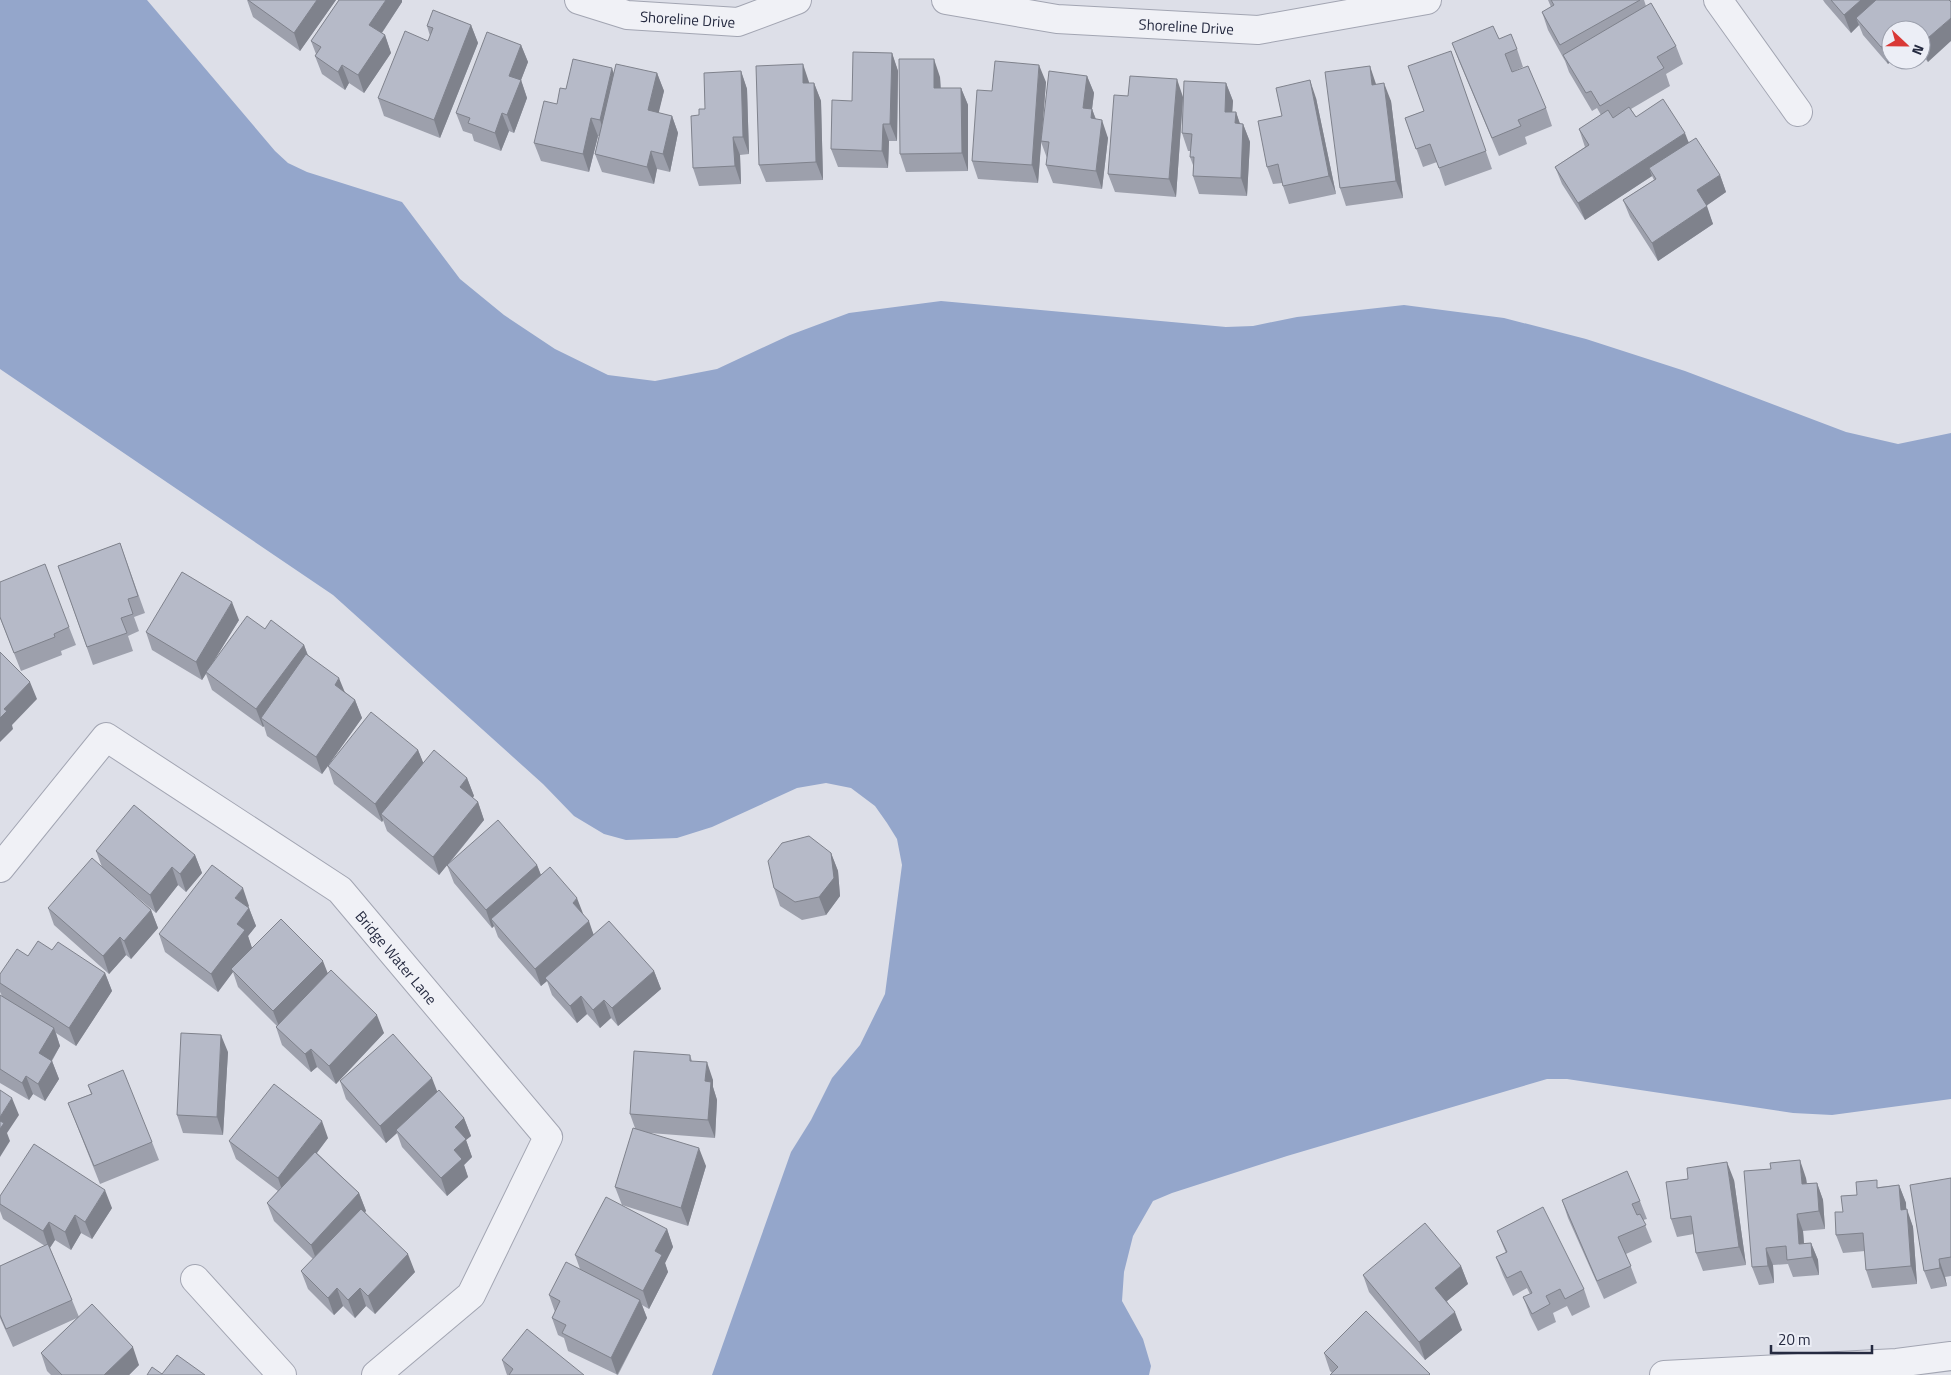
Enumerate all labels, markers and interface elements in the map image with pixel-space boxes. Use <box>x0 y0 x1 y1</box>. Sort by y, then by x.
street label: Shoreline Drive <box>639 4 736 33</box>
street label: Shoreline Drive <box>1138 12 1234 40</box>
north arrow <box>1881 20 1931 70</box>
text: N <box>1907 42 1930 58</box>
street label: Bridge Water Lane <box>350 905 443 1009</box>
scale bar <box>1771 1322 1872 1354</box>
text: 20 m <box>1778 1328 1811 1351</box>

